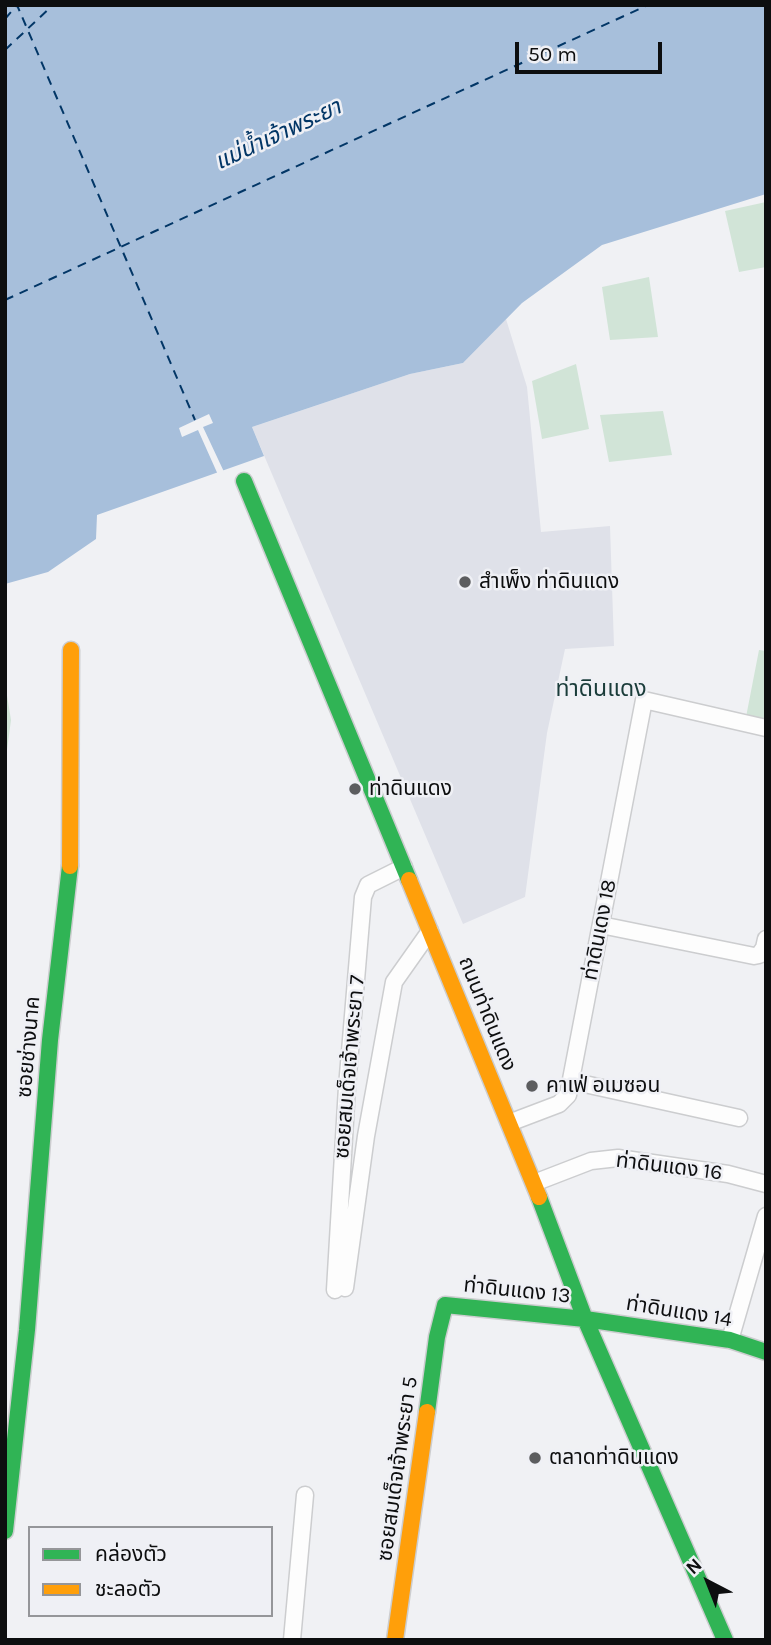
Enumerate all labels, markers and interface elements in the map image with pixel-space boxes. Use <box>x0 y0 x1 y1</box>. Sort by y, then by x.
scale bar <box>519 28 666 72</box>
text: 50 m <box>528 42 577 66</box>
water label: แม่น้ำเจ้าพระยา <box>210 94 346 176</box>
place label: สำเพ็ง ท่าดินแดง <box>479 569 619 595</box>
marker: สำเพ็ง ท่าดินแดง <box>457 574 473 590</box>
district label: ท่าดินแดง <box>556 675 646 703</box>
place label: ท่าดินแดง <box>369 776 452 802</box>
marker: ท่าดินแดง <box>347 781 363 797</box>
street label: ท่าดินเดง 18 <box>578 877 622 983</box>
street label: ถนนท่าดินแดง <box>453 953 521 1075</box>
street label: ซอยสมเด็จเจ้าพระยา 7 <box>329 974 371 1160</box>
street label: ซอยช่างนาค <box>12 995 46 1099</box>
place label: คาเฟ่ อเมซอน <box>546 1073 660 1099</box>
marker: คาเฟ่ อเมซอน <box>524 1078 540 1094</box>
street label: ท่าดินแดง 16 <box>614 1148 724 1186</box>
street label: ท่าดินแดง 13 <box>462 1273 572 1309</box>
street label: ท่าดินแดง 14 <box>624 1291 734 1333</box>
street label: ซอยสมเด็จเจ้าพระยา 5 <box>373 1375 423 1563</box>
place label: ตลาดท่าดินแดง <box>549 1445 679 1471</box>
marker: ตลาดท่าดินแดง <box>527 1450 543 1466</box>
legend <box>28 1526 273 1617</box>
text: คล่องตัว <box>95 1542 167 1566</box>
north arrow <box>673 1547 743 1617</box>
text: N <box>682 1554 706 1579</box>
text: ชะลอตัว <box>95 1577 161 1601</box>

